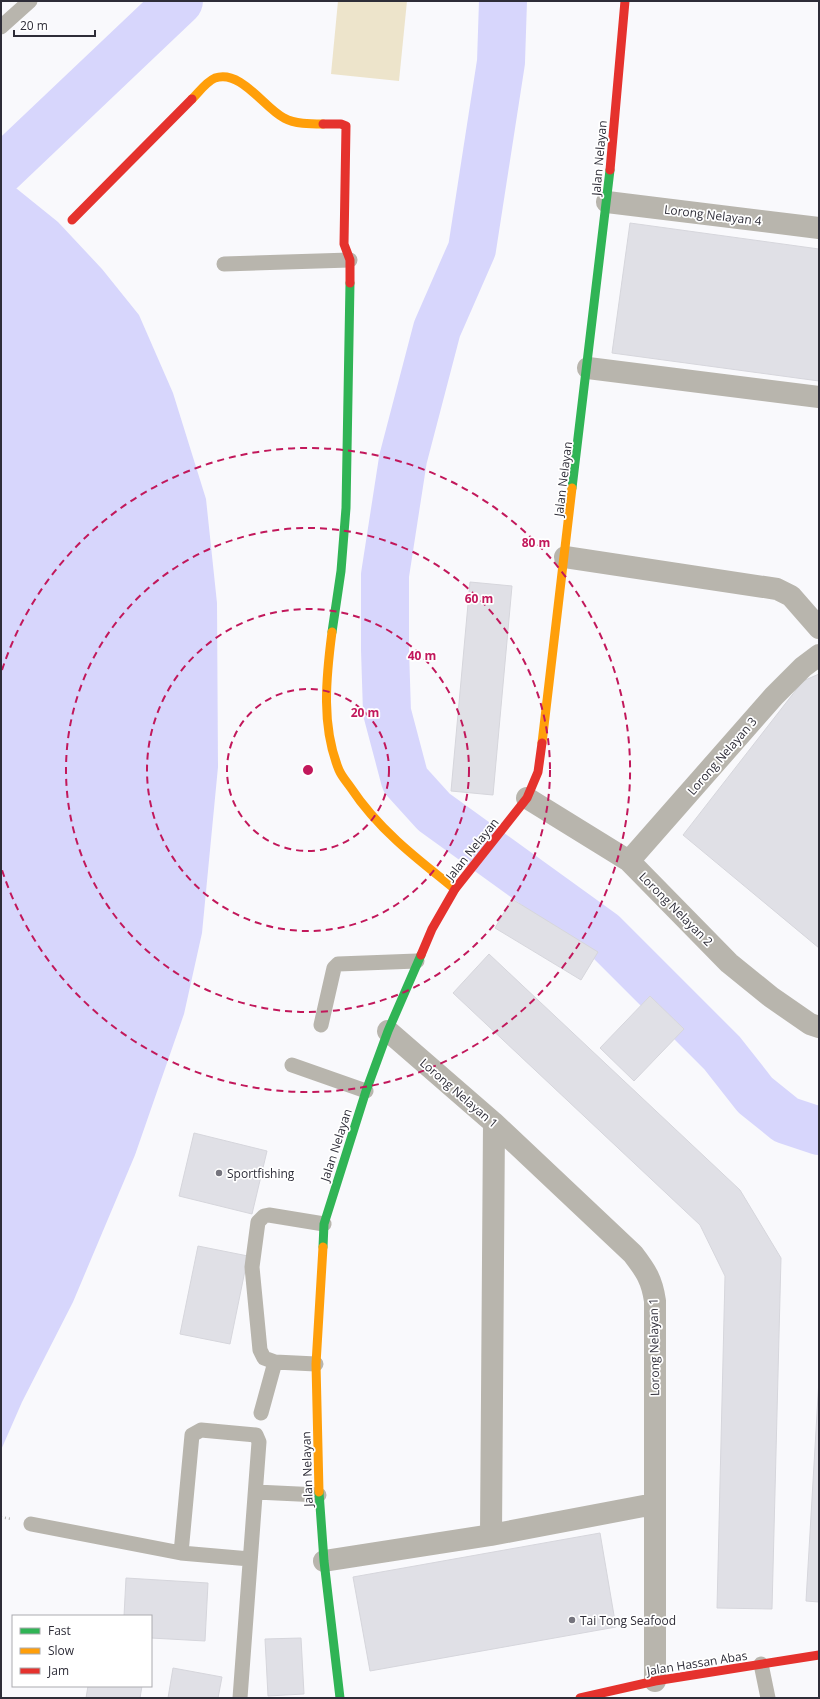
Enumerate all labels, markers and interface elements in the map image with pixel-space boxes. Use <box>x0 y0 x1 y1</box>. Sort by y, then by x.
scale bar <box>14 12 95 38</box>
text: 20 m <box>20 17 48 34</box>
street label: Jalan Nelayan <box>587 120 611 197</box>
street label: Lorong Nelayan 4 <box>663 201 763 229</box>
street label: Jalan Nelayan <box>550 440 576 519</box>
text: 80 m <box>522 534 550 551</box>
text: 60 m <box>465 590 493 607</box>
text: 40 m <box>408 647 436 664</box>
text: 20 m <box>351 704 379 721</box>
street label: Lorong Nelayan 3 <box>683 713 761 799</box>
centre of rings <box>301 763 315 777</box>
street label: Jalan Nelayan <box>441 814 502 884</box>
street label: Lorong Nelayan 2 <box>635 868 717 950</box>
street label: Lorong Nelayan 1 <box>416 1054 502 1132</box>
street label: Jalan Nelayan <box>316 1106 356 1185</box>
place label: Sportfishing <box>227 1165 295 1182</box>
marker: Sportfishing <box>214 1168 224 1178</box>
street label: Lorong Nelayan 1 <box>645 1298 663 1396</box>
street label: Jalan Nelayan <box>297 1431 317 1508</box>
place label: Tai Tong Seafood <box>580 1612 676 1629</box>
legend <box>12 1615 152 1687</box>
marker: Tai Tong Seafood <box>567 1615 577 1625</box>
text: Fast <box>48 1622 71 1639</box>
text: Slow <box>48 1642 75 1659</box>
street label: Jalan Hassan Abas <box>645 1647 749 1679</box>
text: Jam <box>47 1662 69 1679</box>

